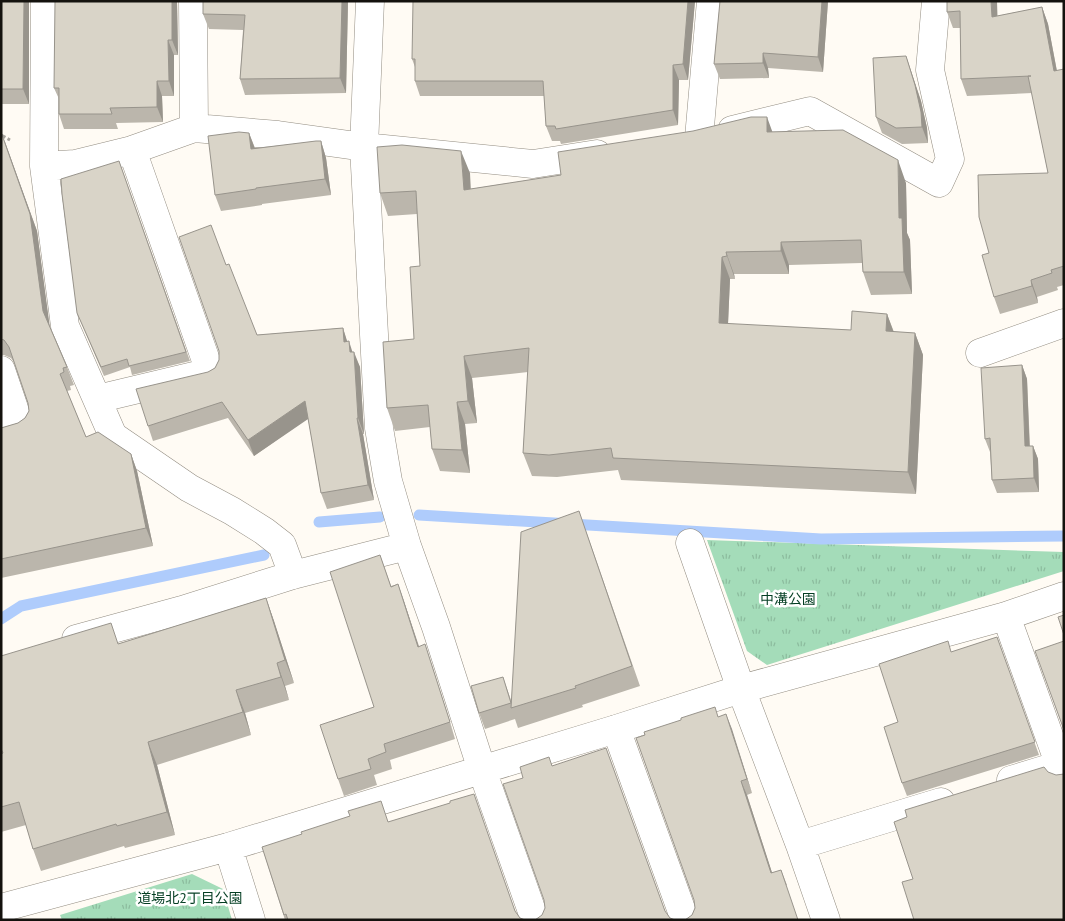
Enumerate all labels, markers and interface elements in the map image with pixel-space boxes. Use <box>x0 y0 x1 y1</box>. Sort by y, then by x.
park label: 中溝公園 <box>760 590 816 608</box>
park label: 道場北2丁目公園 <box>137 889 243 907</box>

